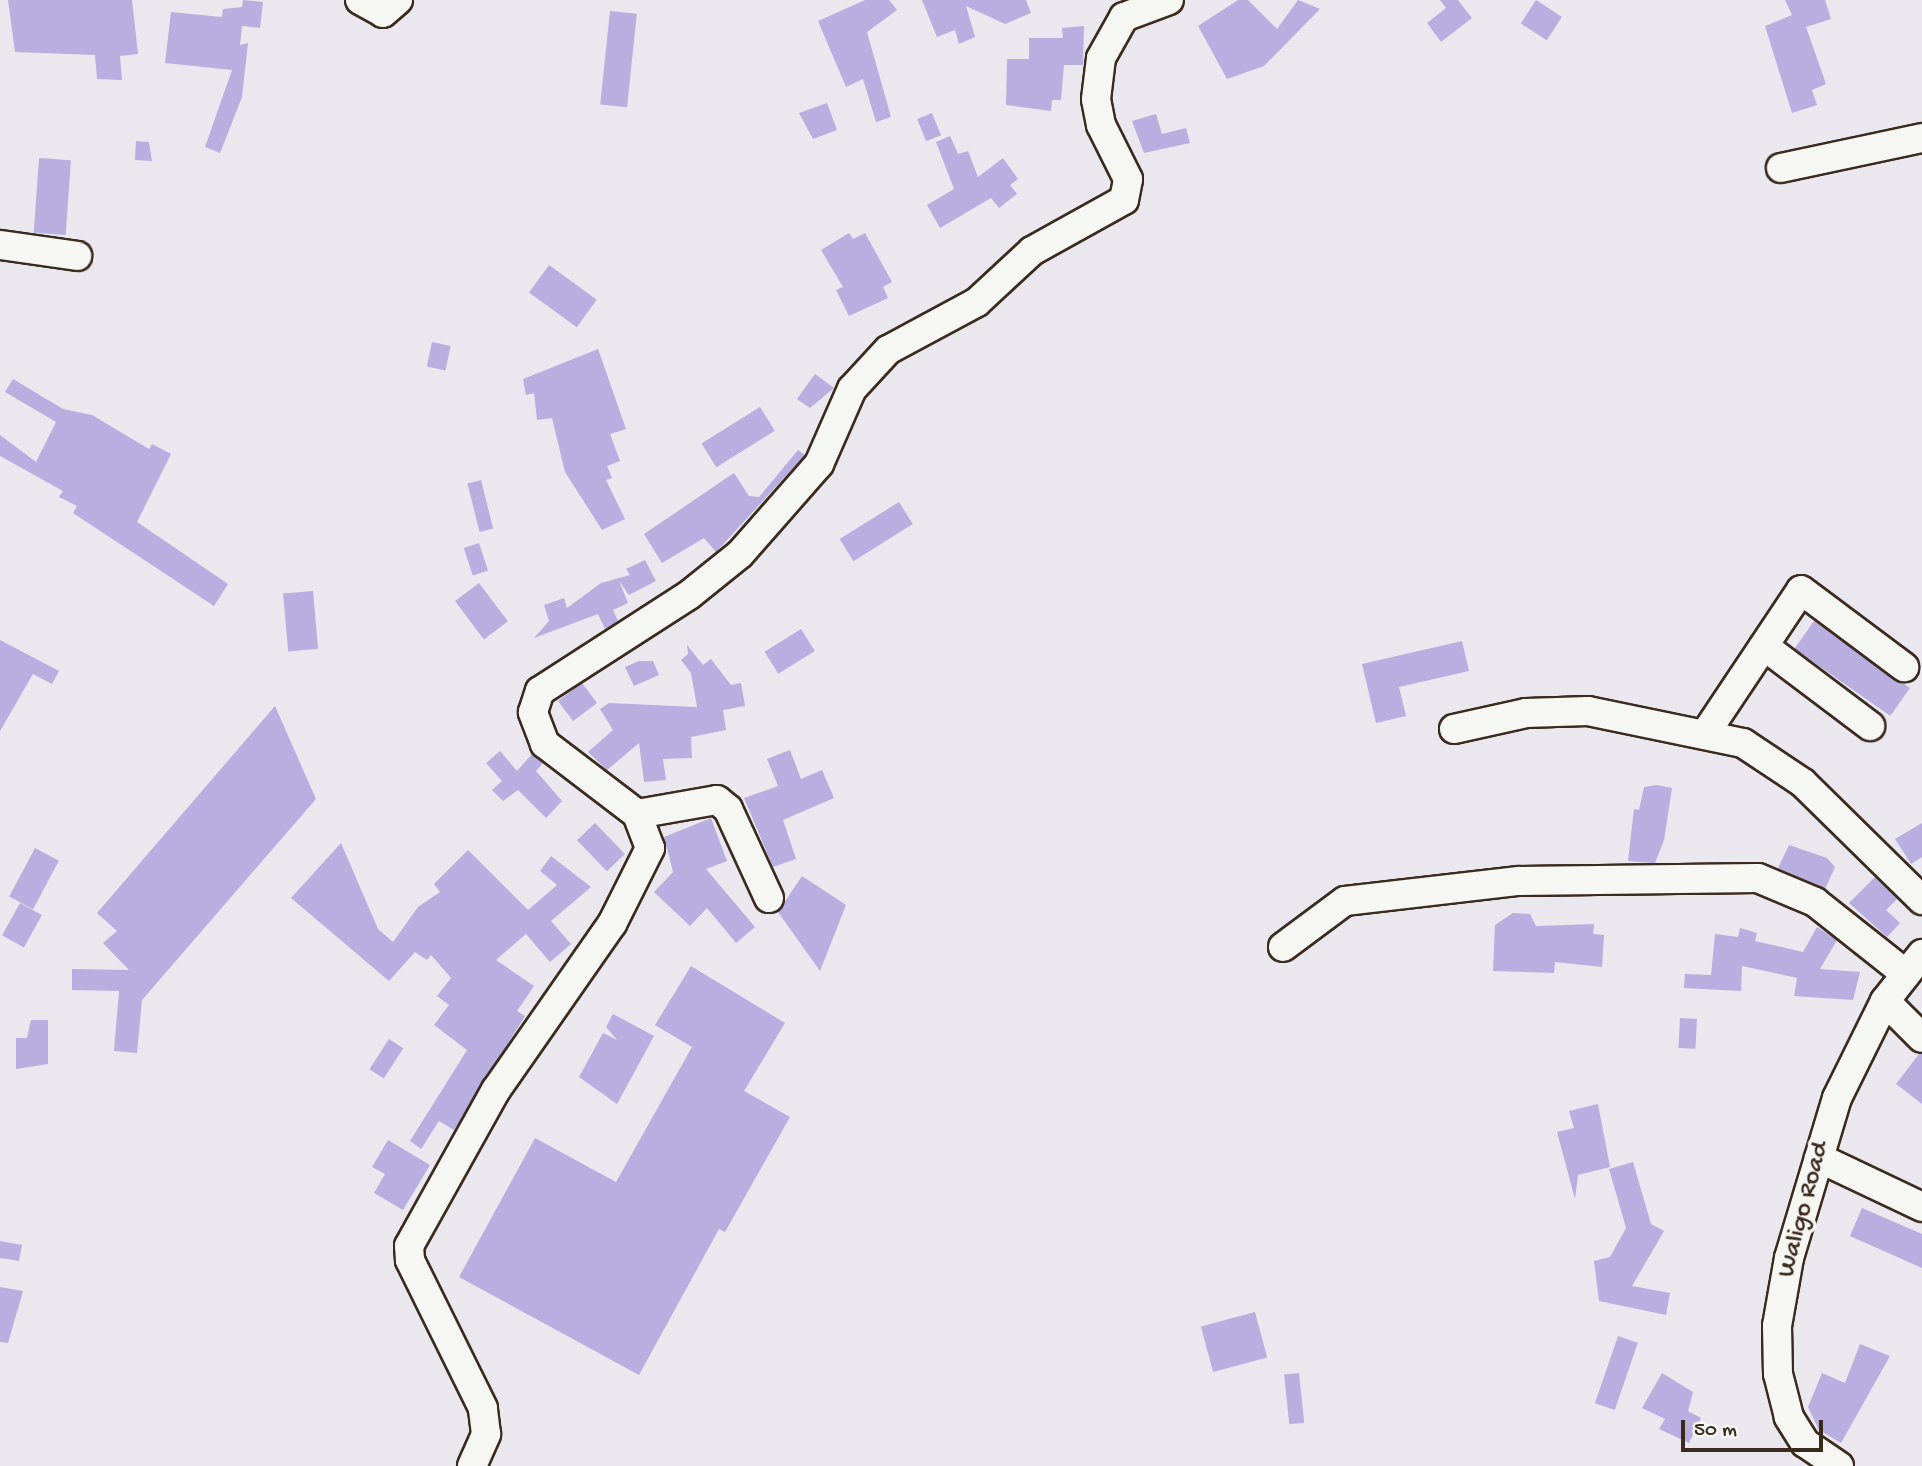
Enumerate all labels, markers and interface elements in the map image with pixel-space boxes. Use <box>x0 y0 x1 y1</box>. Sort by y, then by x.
street label: Waligo Road <box>1772 1139 1838 1281</box>
scale bar <box>1684 1406 1826 1450</box>
text: 50 m <box>1694 1419 1737 1444</box>

